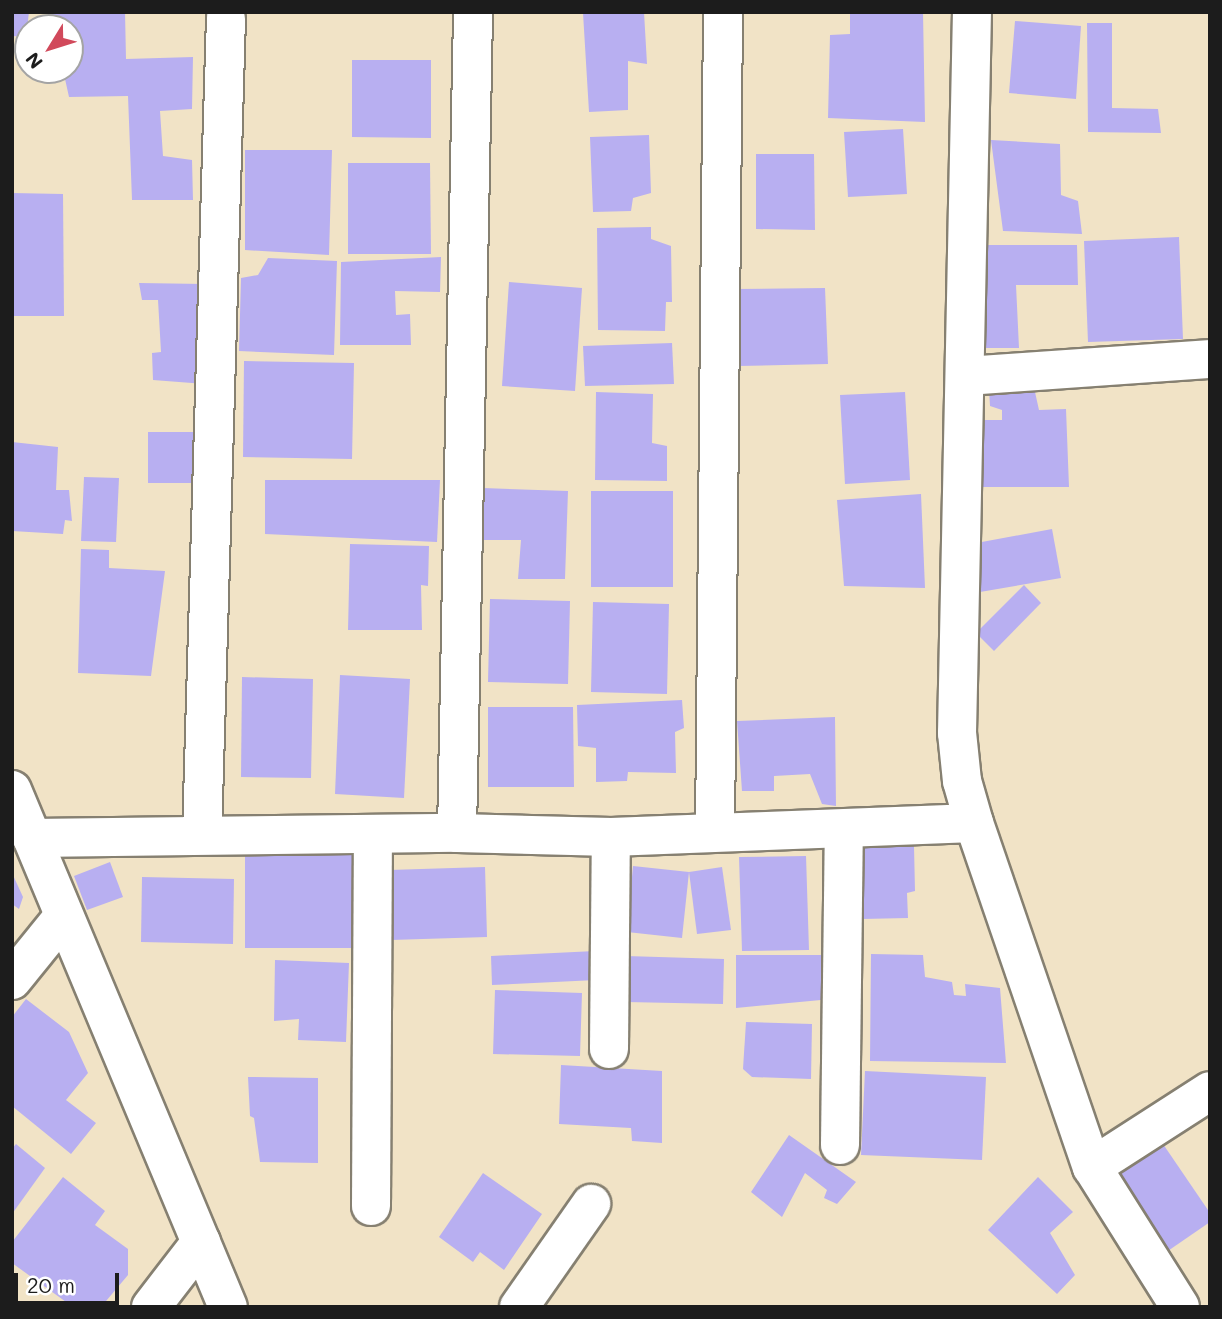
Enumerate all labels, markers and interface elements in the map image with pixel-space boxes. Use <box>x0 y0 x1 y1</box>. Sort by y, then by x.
north arrow <box>14 14 84 84</box>
text: N <box>19 48 48 74</box>
scale bar <box>18 1260 122 1304</box>
text: 20 m <box>27 1271 75 1298</box>

